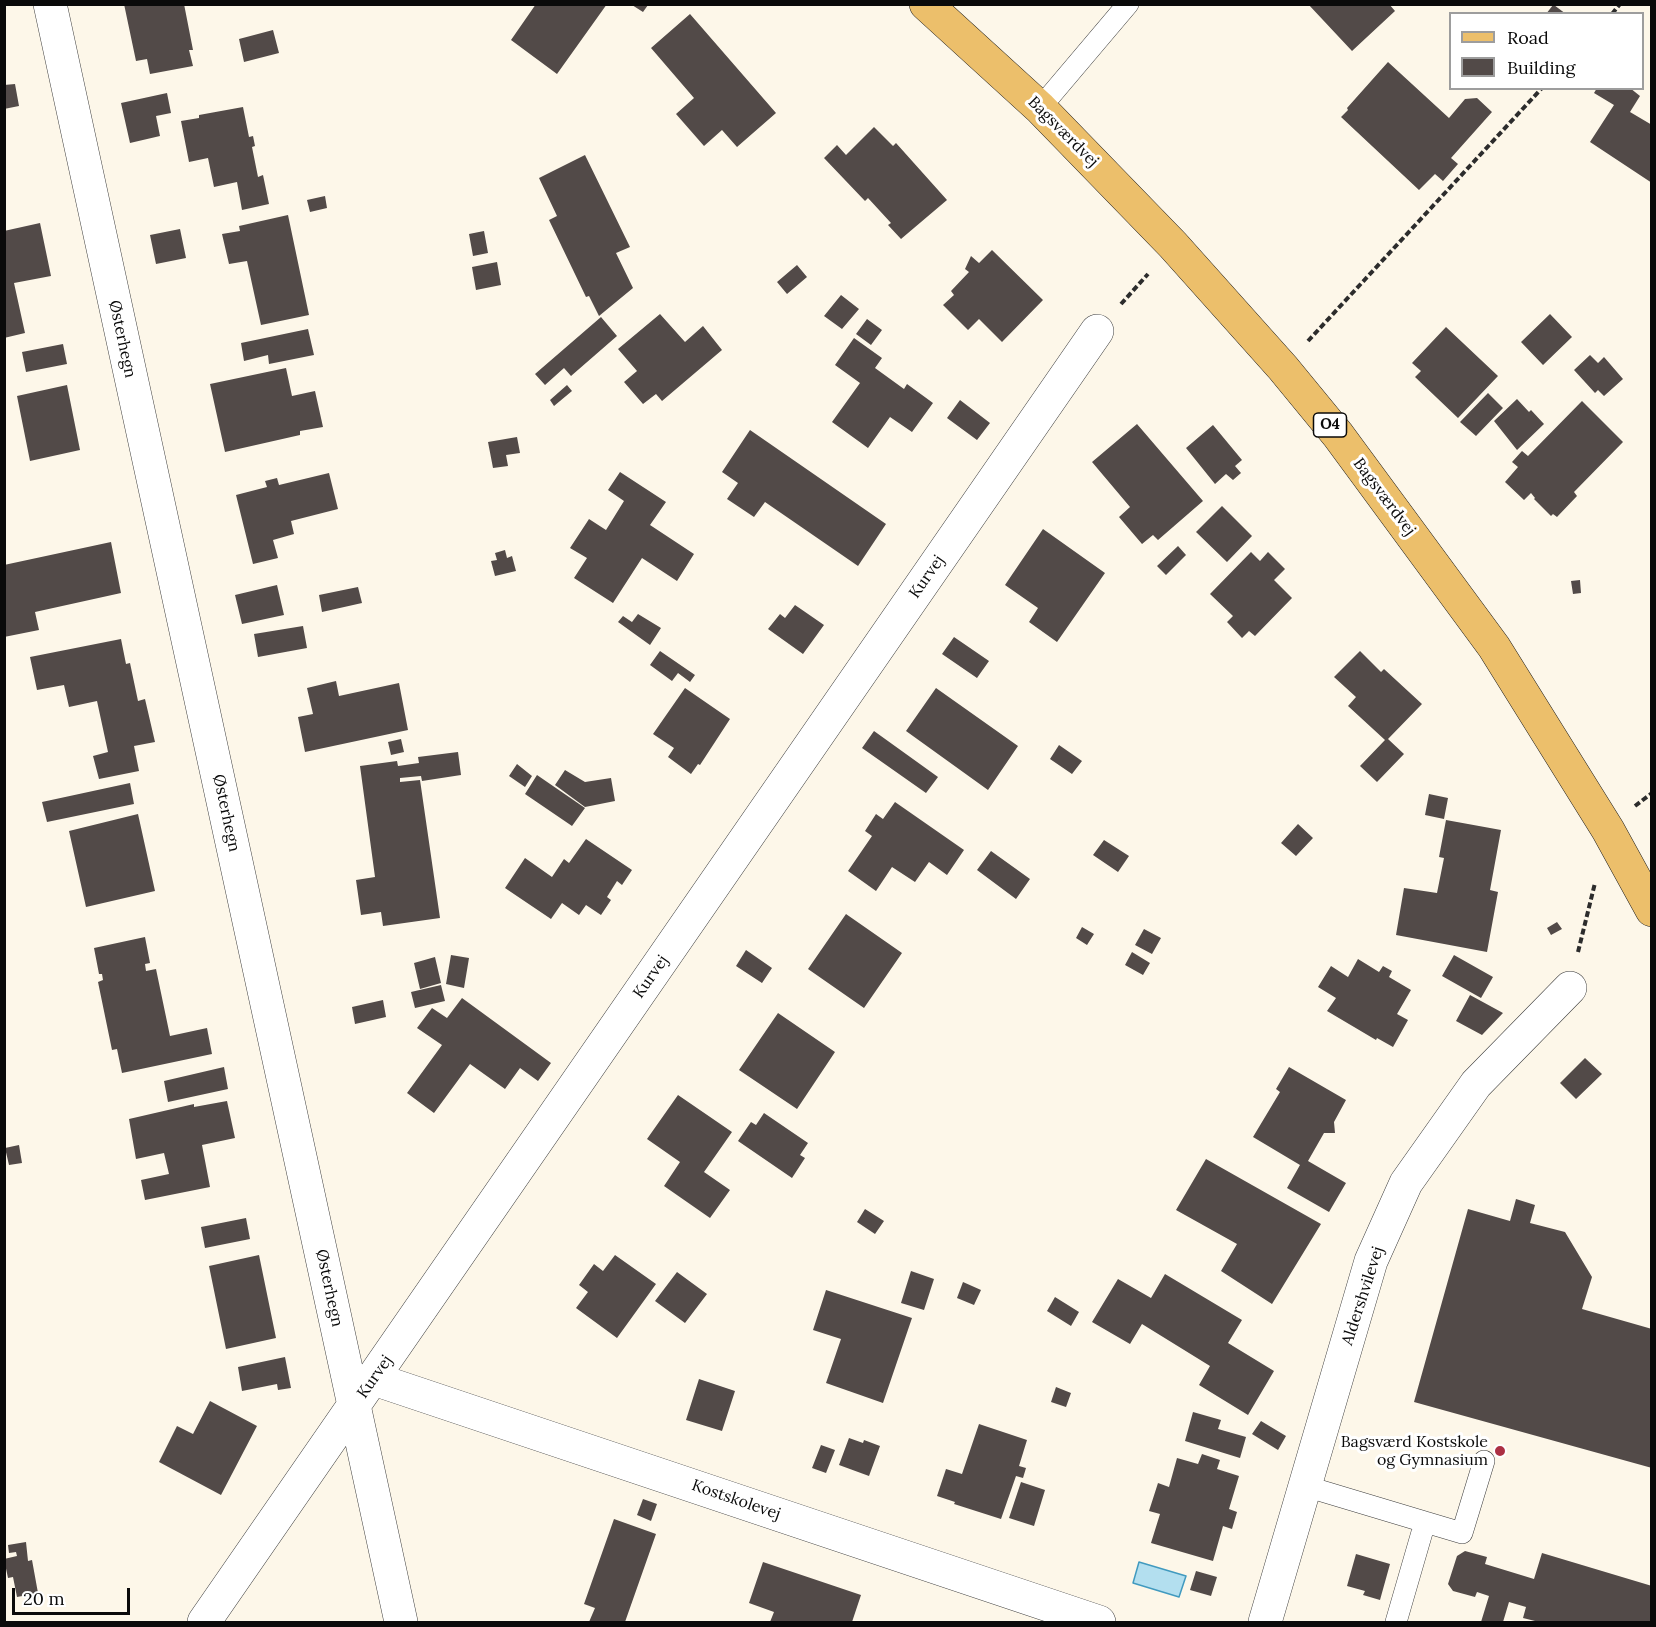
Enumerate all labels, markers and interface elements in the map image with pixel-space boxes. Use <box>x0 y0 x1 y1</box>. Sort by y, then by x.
legend <box>1449 12 1644 90</box>
text: Road <box>1507 26 1549 49</box>
text: Building <box>1507 56 1575 79</box>
street label: Bagsværdvej <box>1024 93 1102 171</box>
street label: Østerhegn <box>104 299 140 379</box>
road number: O4 <box>1314 413 1346 437</box>
street label: Bagsværdvej <box>1349 454 1419 540</box>
street label: Kurvej <box>905 552 949 602</box>
street label: Østerhegn <box>208 773 244 853</box>
street label: Kurvej <box>629 952 673 1002</box>
street label: Aldershvilevej <box>1338 1244 1388 1348</box>
street label: Østerhegn <box>311 1248 347 1328</box>
street label: Kurvej <box>353 1352 397 1402</box>
place label: Bagsværd Kostskole og Gymnasium <box>1341 1432 1488 1470</box>
marker: Bagsværd Kostskole og Gymnasium <box>1493 1444 1507 1458</box>
street label: Kostskolevej <box>689 1476 783 1524</box>
scale bar <box>15 1576 134 1614</box>
text: 20 m <box>23 1587 65 1610</box>

